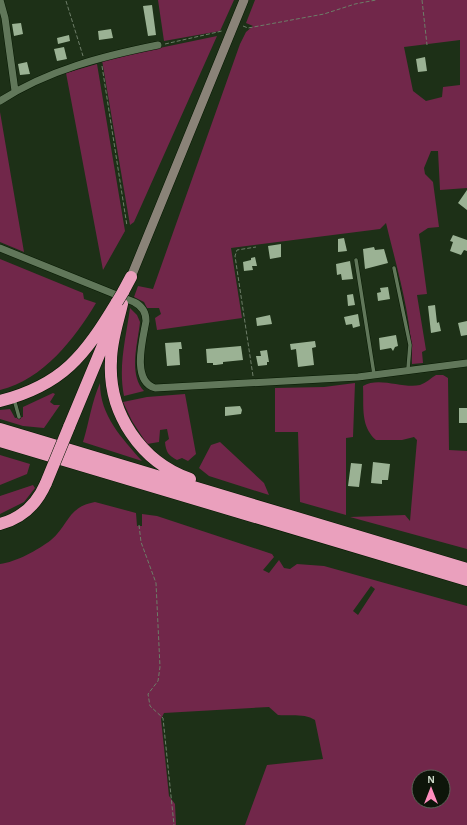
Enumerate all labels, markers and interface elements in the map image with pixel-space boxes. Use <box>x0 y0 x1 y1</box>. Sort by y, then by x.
north arrow <box>411 769 451 809</box>
text: N <box>427 774 435 785</box>

